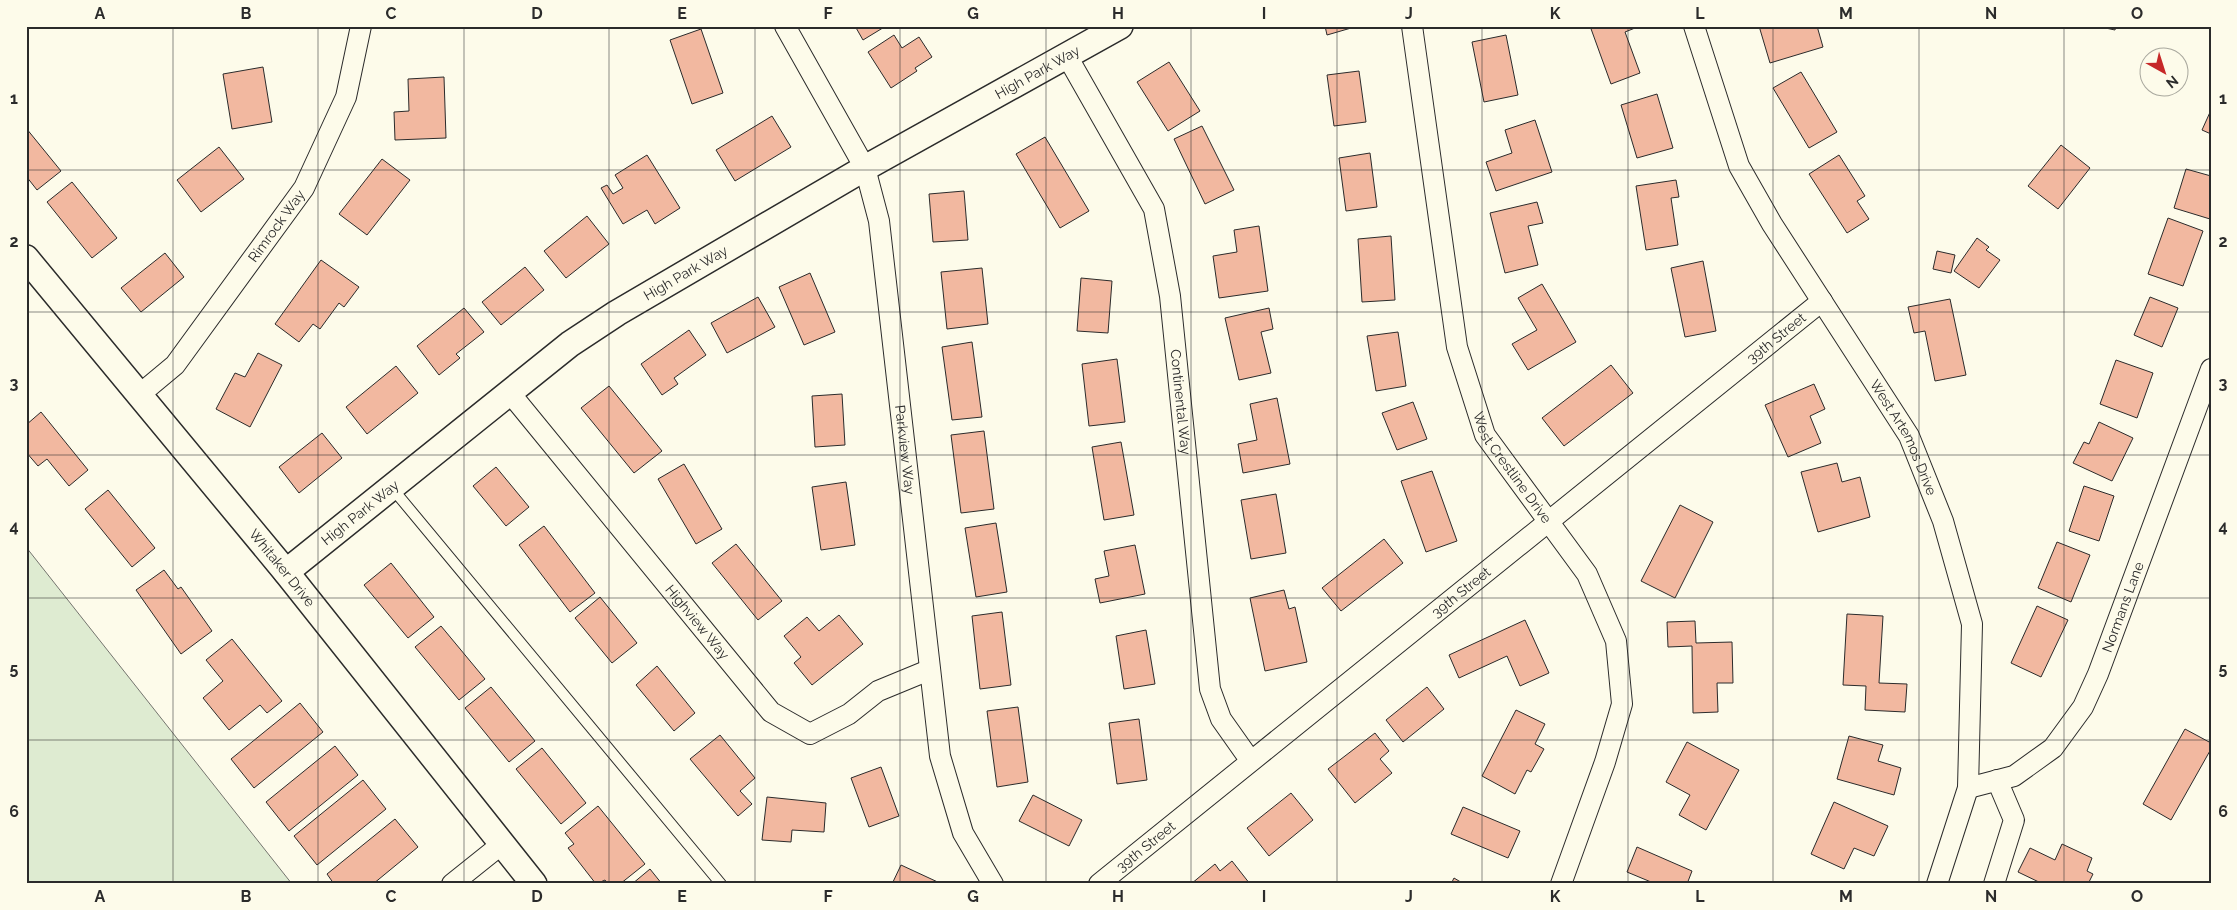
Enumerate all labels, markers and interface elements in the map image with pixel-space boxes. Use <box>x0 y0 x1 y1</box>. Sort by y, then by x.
text: A <box>95 4 106 23</box>
text: B <box>241 4 252 23</box>
text: C <box>386 4 397 23</box>
text: D <box>531 4 543 23</box>
text: E <box>677 4 687 23</box>
text: F <box>823 4 833 23</box>
text: G <box>967 4 979 23</box>
text: H <box>1112 4 1124 23</box>
text: I <box>1262 4 1266 23</box>
text: J <box>1405 4 1413 23</box>
text: K <box>1550 4 1561 23</box>
text: L <box>1695 4 1705 23</box>
text: M <box>1839 4 1853 23</box>
text: N <box>1985 4 1997 23</box>
text: O <box>2131 4 2143 23</box>
street label: High Park Way <box>992 42 1083 102</box>
north arrow <box>2140 48 2190 98</box>
text: N <box>2163 73 2181 92</box>
text: 1 <box>10 89 18 108</box>
text: 1 <box>2219 89 2227 108</box>
street label: Rimrock Way <box>245 186 308 265</box>
text: 2 <box>9 232 19 251</box>
text: 2 <box>2218 232 2228 251</box>
street label: High Park Way <box>641 242 731 304</box>
street label: 39th Street <box>1744 309 1809 366</box>
street label: Continental Way <box>1167 348 1194 456</box>
text: 3 <box>10 374 19 393</box>
text: 3 <box>2219 374 2228 393</box>
street label: West Artemos Drive <box>1867 377 1940 498</box>
street label: Parkview Way <box>892 404 918 496</box>
street label: West Crestline Drive <box>1470 410 1555 526</box>
street label: High Park Way <box>318 476 402 548</box>
text: 4 <box>9 517 19 536</box>
text: 4 <box>2218 517 2228 536</box>
street label: Whitaker Drive <box>246 526 318 610</box>
street label: Normans Lane <box>2099 560 2147 654</box>
street label: 39th Street <box>1428 563 1494 621</box>
street label: Highview Way <box>662 582 733 663</box>
text: 5 <box>10 659 19 678</box>
text: 5 <box>2219 659 2228 678</box>
text: 6 <box>9 802 19 821</box>
text: 6 <box>2218 802 2228 821</box>
street label: 39th Street <box>1113 818 1179 875</box>
text: A <box>95 887 106 906</box>
text: B <box>241 887 252 906</box>
text: C <box>386 887 397 906</box>
text: D <box>531 887 543 906</box>
text: E <box>677 887 687 906</box>
text: F <box>823 887 833 906</box>
text: G <box>967 887 979 906</box>
text: H <box>1112 887 1124 906</box>
text: I <box>1262 887 1266 906</box>
text: J <box>1405 887 1413 906</box>
text: K <box>1550 887 1561 906</box>
text: L <box>1695 887 1705 906</box>
text: M <box>1839 887 1853 906</box>
text: N <box>1985 887 1997 906</box>
text: O <box>2131 887 2143 906</box>

